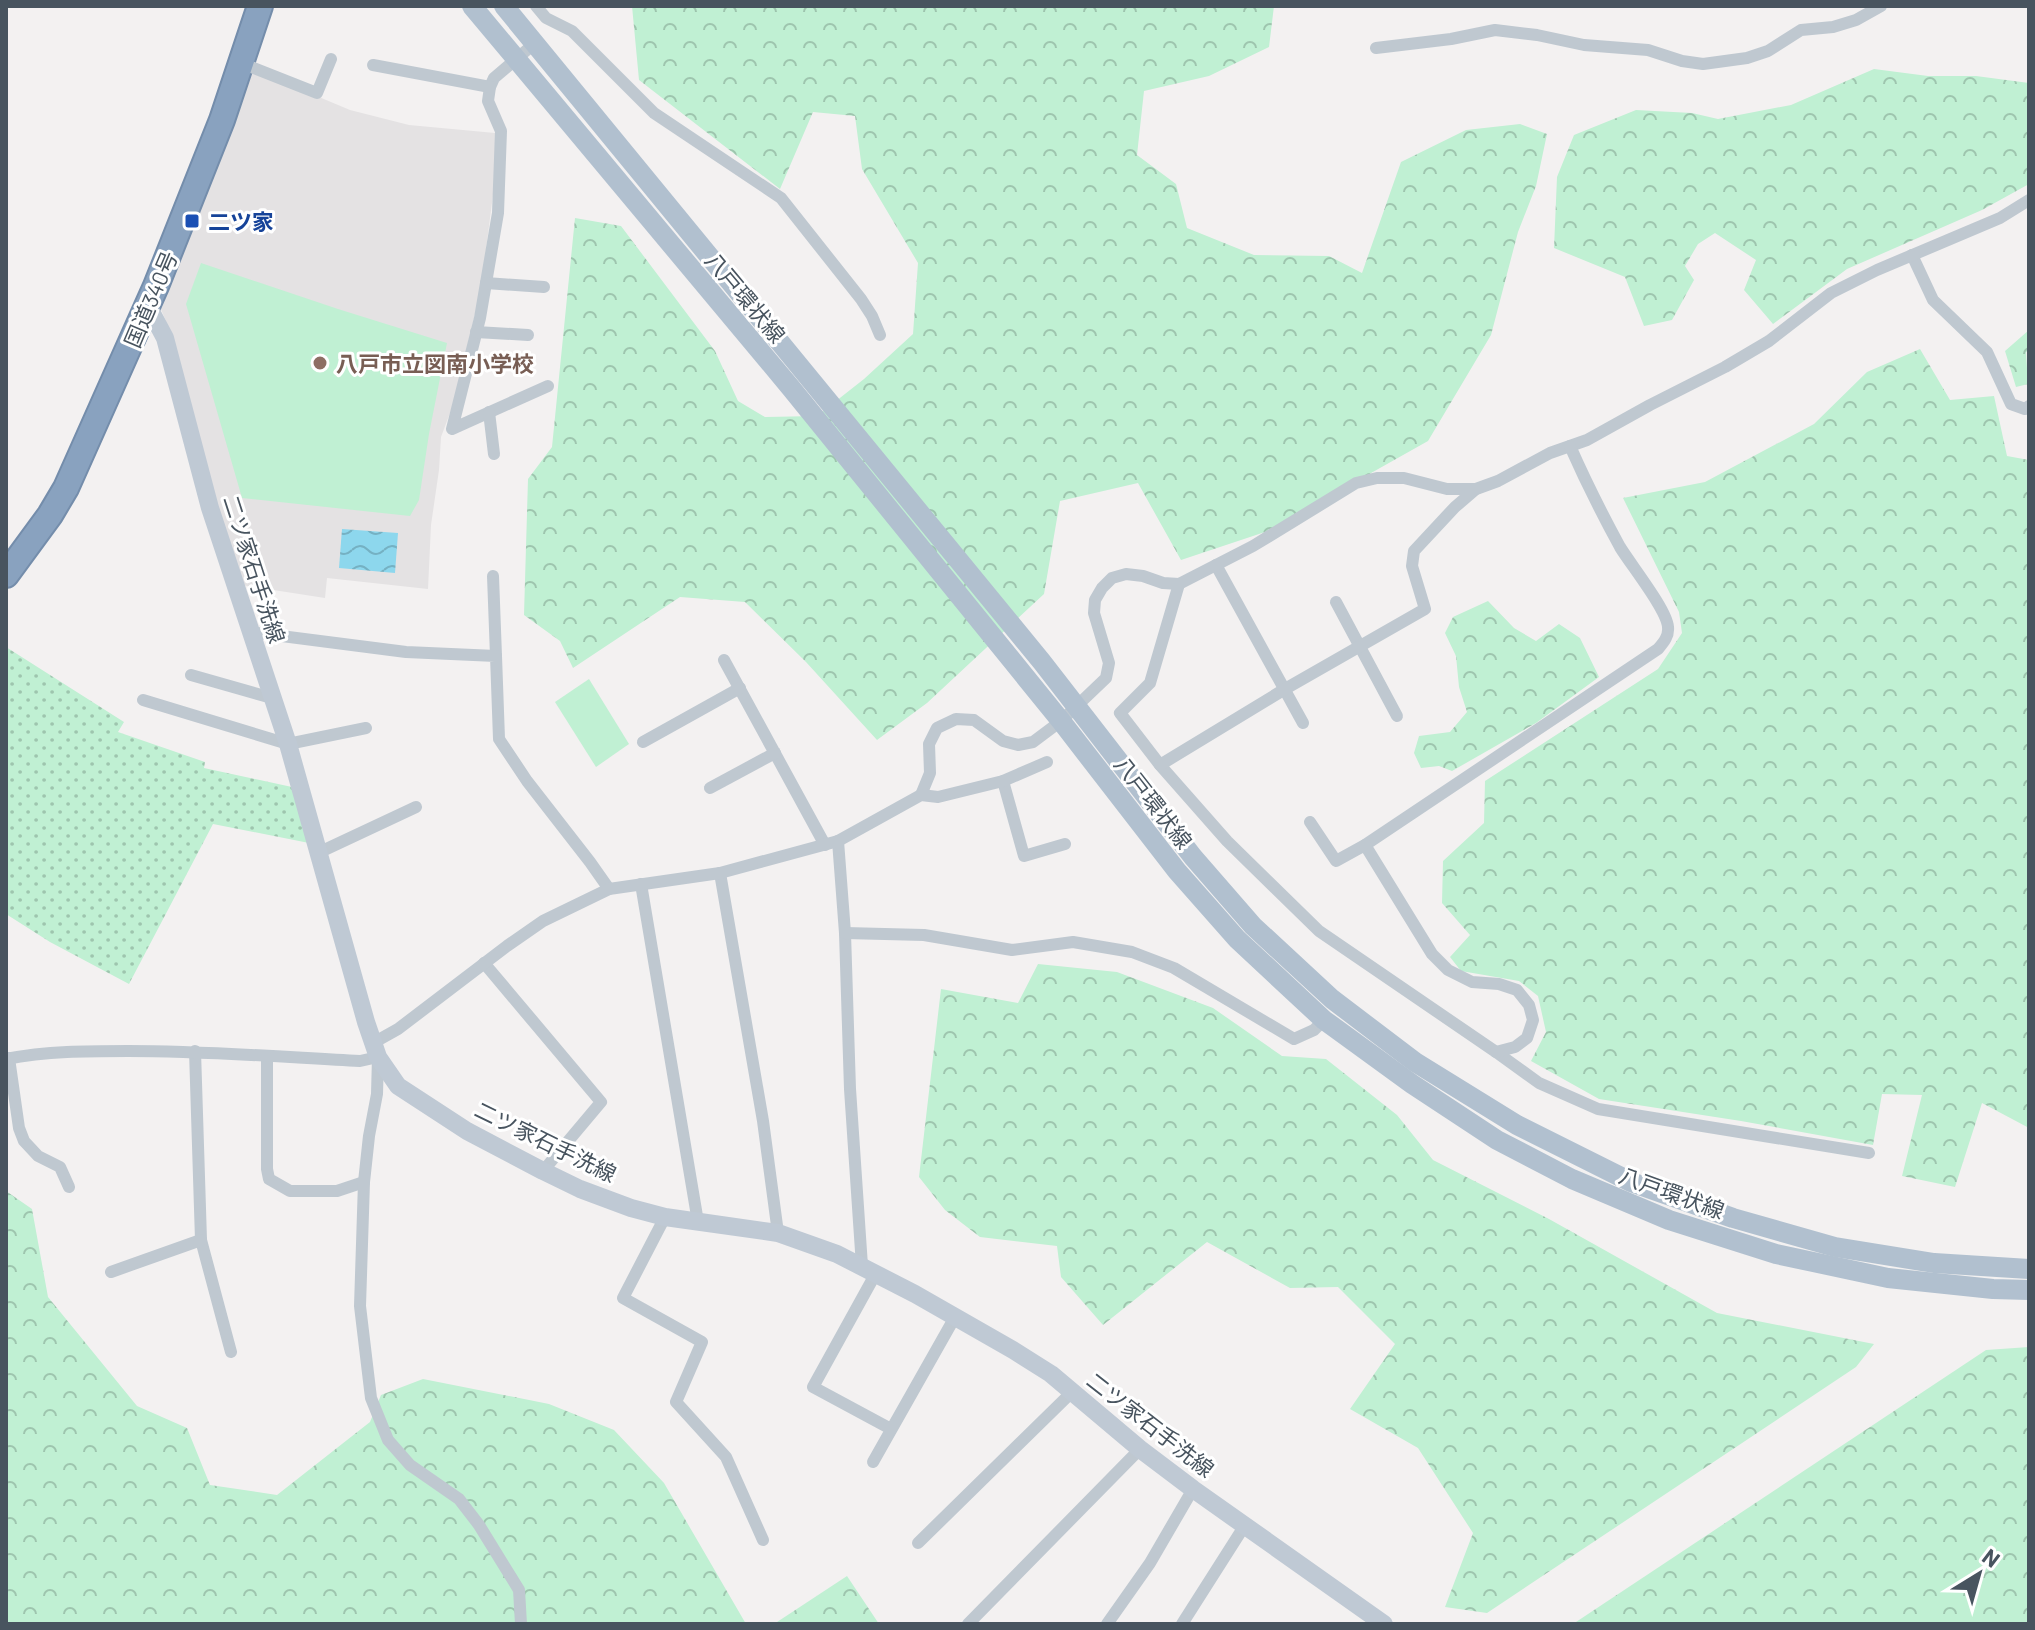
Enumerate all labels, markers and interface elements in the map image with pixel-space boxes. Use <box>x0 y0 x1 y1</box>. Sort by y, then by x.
place label: 二ツ家 <box>208 208 274 234</box>
marker: 二ツ家 <box>183 212 201 230</box>
street label: 国道340号 <box>118 247 182 351</box>
street label: 八戸環状線 <box>701 247 791 347</box>
place label: 八戸市立図南小学校 <box>336 350 534 376</box>
marker: 八戸市立図南小学校 <box>311 354 329 372</box>
street label: 二ツ家石手洗線 <box>219 492 291 646</box>
street label: 八戸環状線 <box>1110 751 1198 853</box>
street label: 二ツ家石手洗線 <box>471 1096 621 1186</box>
street label: 八戸環状線 <box>1616 1161 1728 1223</box>
street label: 二ツ家石手洗線 <box>1082 1366 1220 1482</box>
north arrow <box>1939 1534 2019 1614</box>
text: N <box>1978 1542 2005 1572</box>

